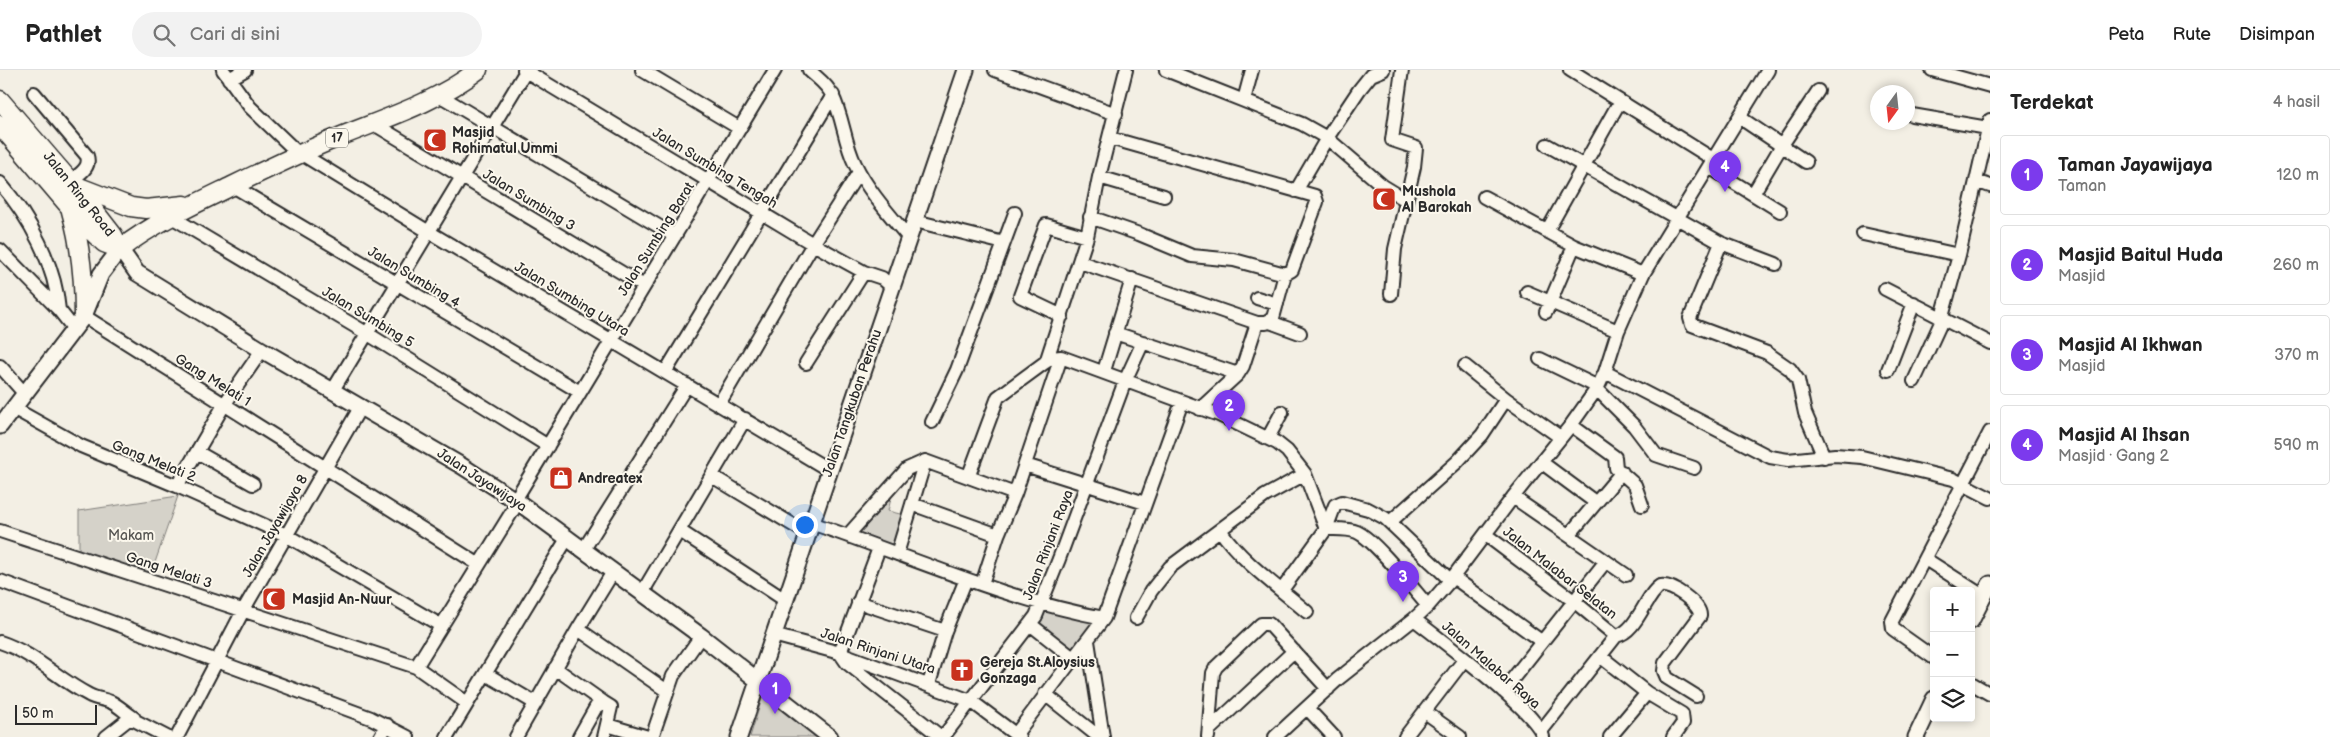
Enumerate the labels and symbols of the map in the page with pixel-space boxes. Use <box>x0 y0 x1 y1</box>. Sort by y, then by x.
north arrow <box>1870 85 1915 130</box>
place label: Masjid Rohimatul Ummi <box>452 124 558 157</box>
street label: Jalan Sumbing Tengah <box>649 124 781 212</box>
mosque icon: Masjid Rohimatul Ummi <box>422 127 448 153</box>
road number: 17 <box>326 128 348 148</box>
street label: Jalan Ring Road <box>40 148 118 240</box>
pin: 4 <box>1709 151 1741 192</box>
street label: Jalan Sumbing 3 <box>480 166 578 234</box>
street label: Jalan Sumbing Barat <box>614 178 698 299</box>
place label: Mushola Al Barokah <box>1401 183 1472 216</box>
mosque icon: Mushola Al Barokah <box>1371 186 1397 212</box>
street label: Jalan Sumbing 4 <box>365 243 464 311</box>
street label: Jalan Sumbing Utara <box>512 258 633 340</box>
street label: Jalan Sumbing 5 <box>319 283 417 351</box>
street label: Jalan Tangkuban Perahu <box>819 327 885 479</box>
street label: Gang Melati 1 <box>172 350 254 410</box>
pin: 2 <box>1213 390 1245 431</box>
street label: Gang Melati 2 <box>109 436 199 486</box>
street label: Jalan Jayawijaya <box>434 445 530 515</box>
shop icon: Andreatex <box>548 465 574 491</box>
place label: Andreatex <box>577 470 643 487</box>
street label: Jalan Jayawijaya 8 <box>239 472 311 580</box>
street label: Jalan Rinjani Raya <box>1019 487 1077 603</box>
your location <box>792 512 818 538</box>
street label: Jalan Malabar Selatan <box>1499 523 1621 623</box>
park label: Makam <box>108 527 154 544</box>
street label: Gang Melati 3 <box>124 548 214 592</box>
pin: 3 <box>1387 561 1419 602</box>
mosque icon: Masjid An-Nuur <box>261 586 287 612</box>
place label: Masjid An-Nuur <box>292 591 392 608</box>
street label: Jalan Malabar Raya <box>1438 618 1544 712</box>
street label: Jalan Rinjani Utara <box>818 624 938 678</box>
place label: Gereja St.Aloysius Gonzaga <box>980 654 1095 687</box>
church icon: Gereja St.Aloysius Gonzaga <box>949 657 975 683</box>
pin: 1 <box>759 673 791 714</box>
scale bar <box>15 702 98 725</box>

